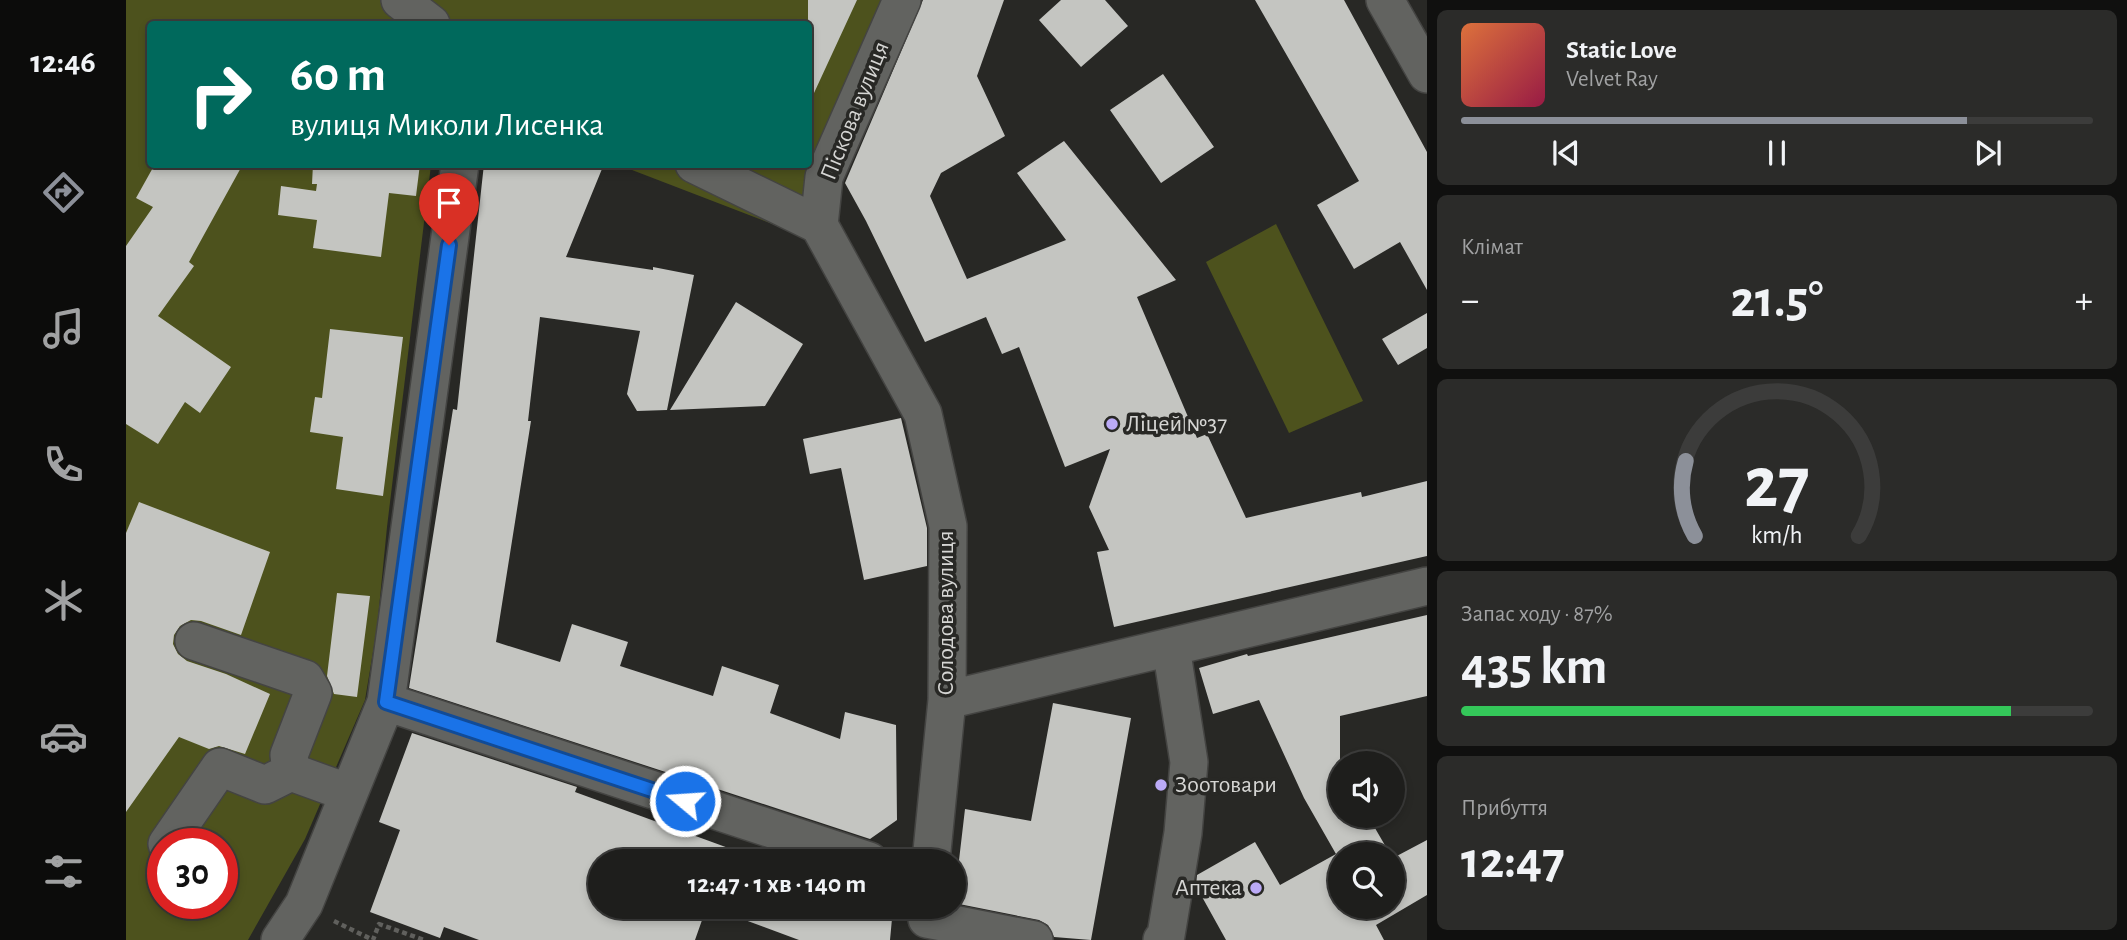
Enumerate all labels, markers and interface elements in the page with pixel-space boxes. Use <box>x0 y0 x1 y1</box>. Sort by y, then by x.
text: Static Love <box>1566 37 1677 63</box>
street label: Піскова вулиця <box>816 38 894 184</box>
text: 12:46 <box>30 46 96 78</box>
icon: right <box>175 49 266 140</box>
text: 60 m <box>290 51 386 100</box>
text: Velvet Ray <box>1566 68 1658 91</box>
text: вулиця Миколи Лисенка <box>290 109 604 141</box>
icon: previous <box>1547 134 1585 172</box>
icon: pause <box>1758 134 1796 172</box>
icon: next <box>1969 134 2007 172</box>
icon: directions <box>39 168 88 217</box>
pin <box>419 173 479 245</box>
icon: arrive <box>430 184 468 222</box>
text: Клімат <box>1461 236 1523 259</box>
text: 21.5° <box>1731 274 1823 326</box>
text: − <box>1461 282 1479 320</box>
text: + <box>2075 282 2093 320</box>
icon: music <box>39 304 88 353</box>
place label: Ліцей №37 <box>1126 412 1227 436</box>
marker: Ліцей №37 <box>1104 416 1120 432</box>
icon: phone <box>39 440 88 489</box>
text: 27 <box>1744 448 1810 521</box>
text: km/h <box>1751 523 1803 548</box>
street label: Солодова вулиця <box>934 531 958 695</box>
icon: climate <box>39 576 88 625</box>
text: Запас ходу · 87% <box>1461 603 1613 626</box>
text: 435 km <box>1461 641 1608 693</box>
icon: car <box>39 712 88 761</box>
map controls <box>1328 751 1405 919</box>
button: sound <box>1328 751 1405 828</box>
position arrow <box>648 764 722 838</box>
place label: Зоотовари <box>1175 773 1277 797</box>
marker: Зоотовари <box>1153 777 1169 793</box>
text: Прибуття <box>1461 797 1548 820</box>
speed limit sign: 30 <box>147 828 238 919</box>
text: 12:47 <box>1461 835 1565 887</box>
button: search <box>1328 842 1405 919</box>
icon: filters <box>39 847 88 896</box>
text: 12:47 · 1 хв · 140 m <box>688 871 866 897</box>
place label: Аптека <box>1175 876 1242 900</box>
marker: Аптека <box>1248 880 1264 896</box>

